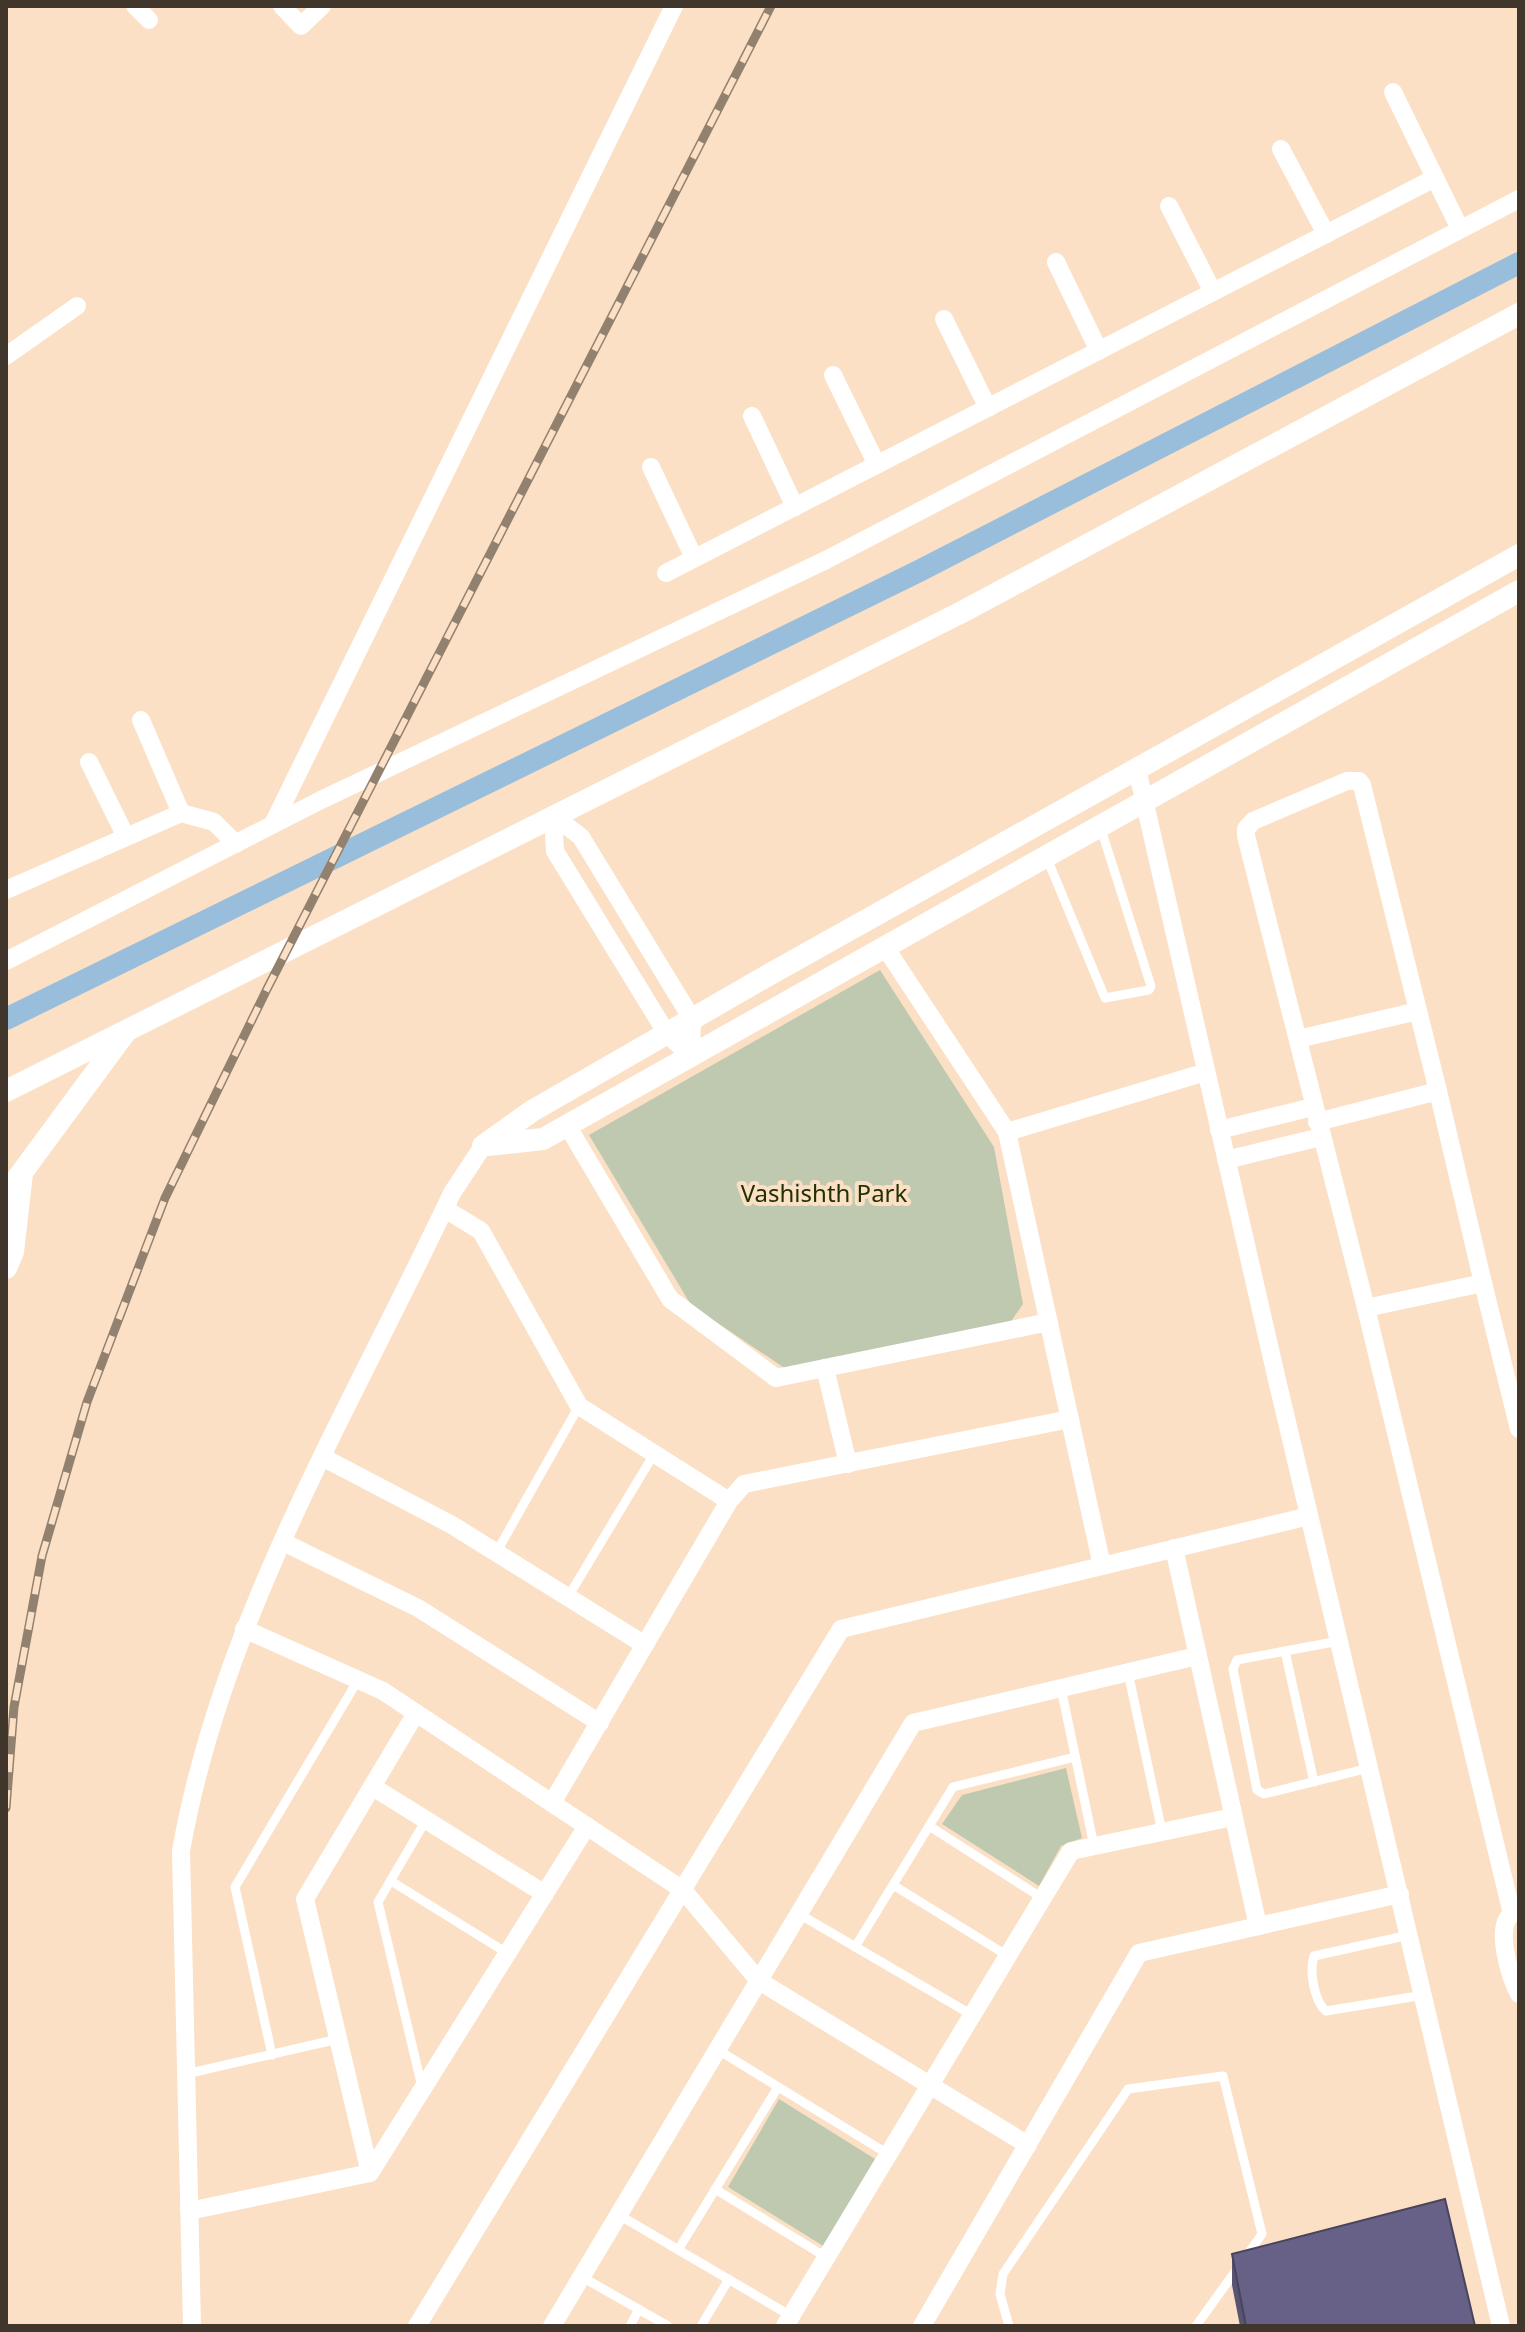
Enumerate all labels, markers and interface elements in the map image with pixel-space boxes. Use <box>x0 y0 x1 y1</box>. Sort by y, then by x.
park label: Vashishth Park <box>741 1176 908 1209</box>

